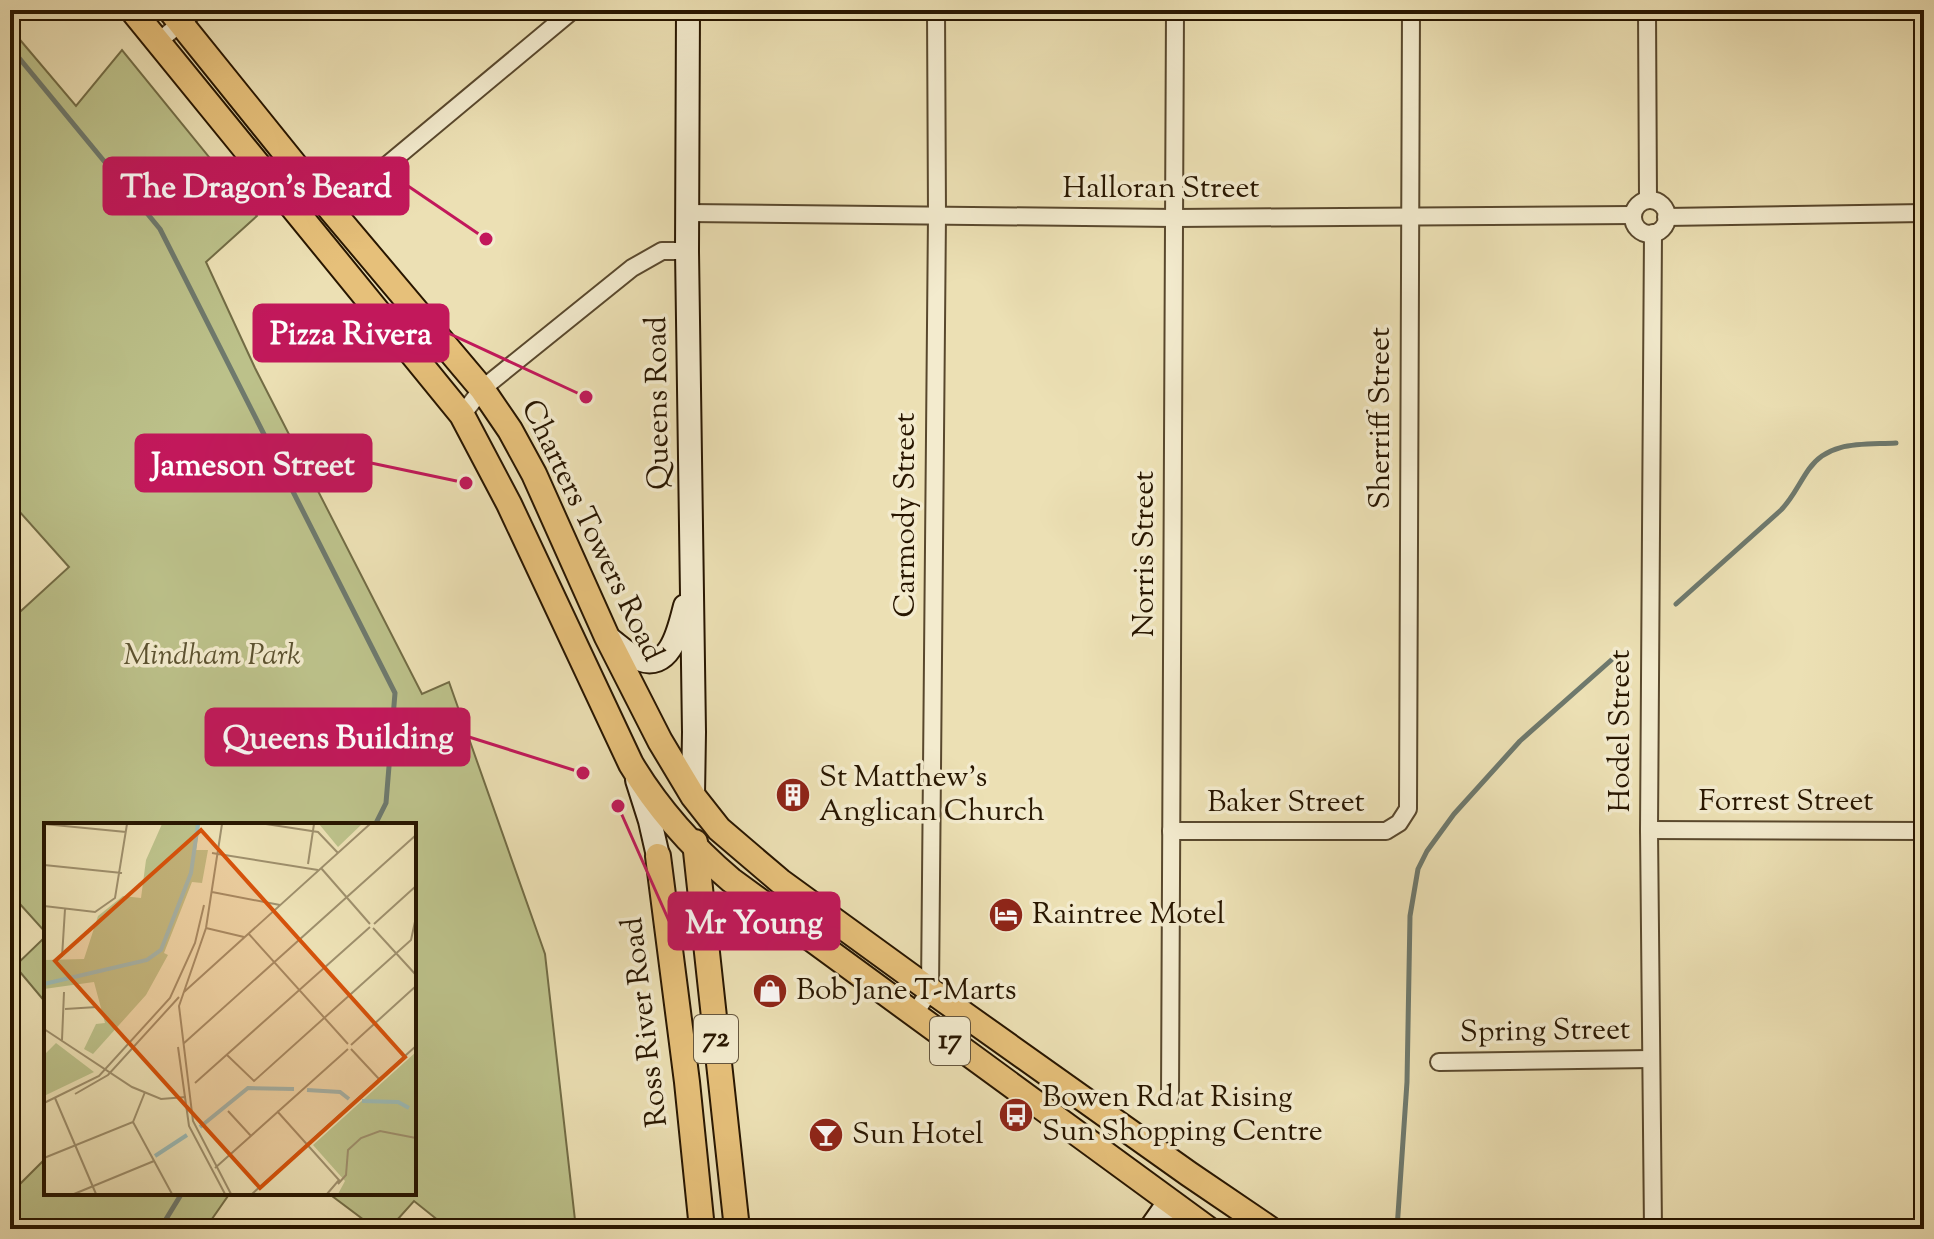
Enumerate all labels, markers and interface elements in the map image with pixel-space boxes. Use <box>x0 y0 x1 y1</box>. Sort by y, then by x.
callout: The Dragon's Beard <box>104 158 408 214</box>
text: The Dragon's Beard <box>120 166 392 212</box>
street label: Halloran Street <box>1062 168 1260 211</box>
callout: Pizza Rivera <box>254 305 448 361</box>
text: Pizza Rivera <box>270 313 432 359</box>
street label: Queens Road <box>636 316 682 490</box>
street label: Sherriff Street <box>1360 327 1403 509</box>
street label: Charters Towers Road <box>509 393 673 669</box>
street label: Carmody Street <box>885 413 928 617</box>
callout: Jameson Street <box>136 435 371 491</box>
text: Jameson Street <box>149 444 355 490</box>
street label: Norris Street <box>1124 471 1167 637</box>
park label: Mindham Park <box>123 635 301 678</box>
street label: Hodel Street <box>1600 650 1643 812</box>
callout: Queens Building <box>206 709 469 765</box>
text: Queens Building <box>222 717 454 763</box>
place label: St Matthew's Anglican Church <box>819 757 1045 834</box>
building icon: St Matthew's Anglican Church <box>774 776 812 814</box>
street label: Forrest Street <box>1699 781 1873 824</box>
street label: Baker Street <box>1207 782 1365 825</box>
inset map <box>44 823 416 1195</box>
callout: Mr Young <box>669 893 839 949</box>
place label: Raintree Motel <box>1032 894 1225 937</box>
hotel icon: Raintree Motel <box>987 896 1025 934</box>
text: Mr Young <box>685 902 823 948</box>
street label: Ross River Road <box>612 915 680 1129</box>
place label: Bob Jane T-Marts <box>796 970 1017 1013</box>
shop icon: Bob Jane T-Marts <box>751 972 789 1010</box>
street label: Spring Street <box>1460 1009 1630 1055</box>
road number: 72 <box>694 1015 738 1063</box>
road number: 17 <box>930 1017 970 1065</box>
place label: Bowen Rd at Rising Sun Shopping Centre <box>1042 1077 1323 1154</box>
bus stop icon: Bowen Rd at Rising Sun Shopping Centre <box>997 1096 1035 1134</box>
place label: Sun Hotel <box>852 1114 984 1157</box>
bar icon: Sun Hotel <box>807 1116 845 1154</box>

